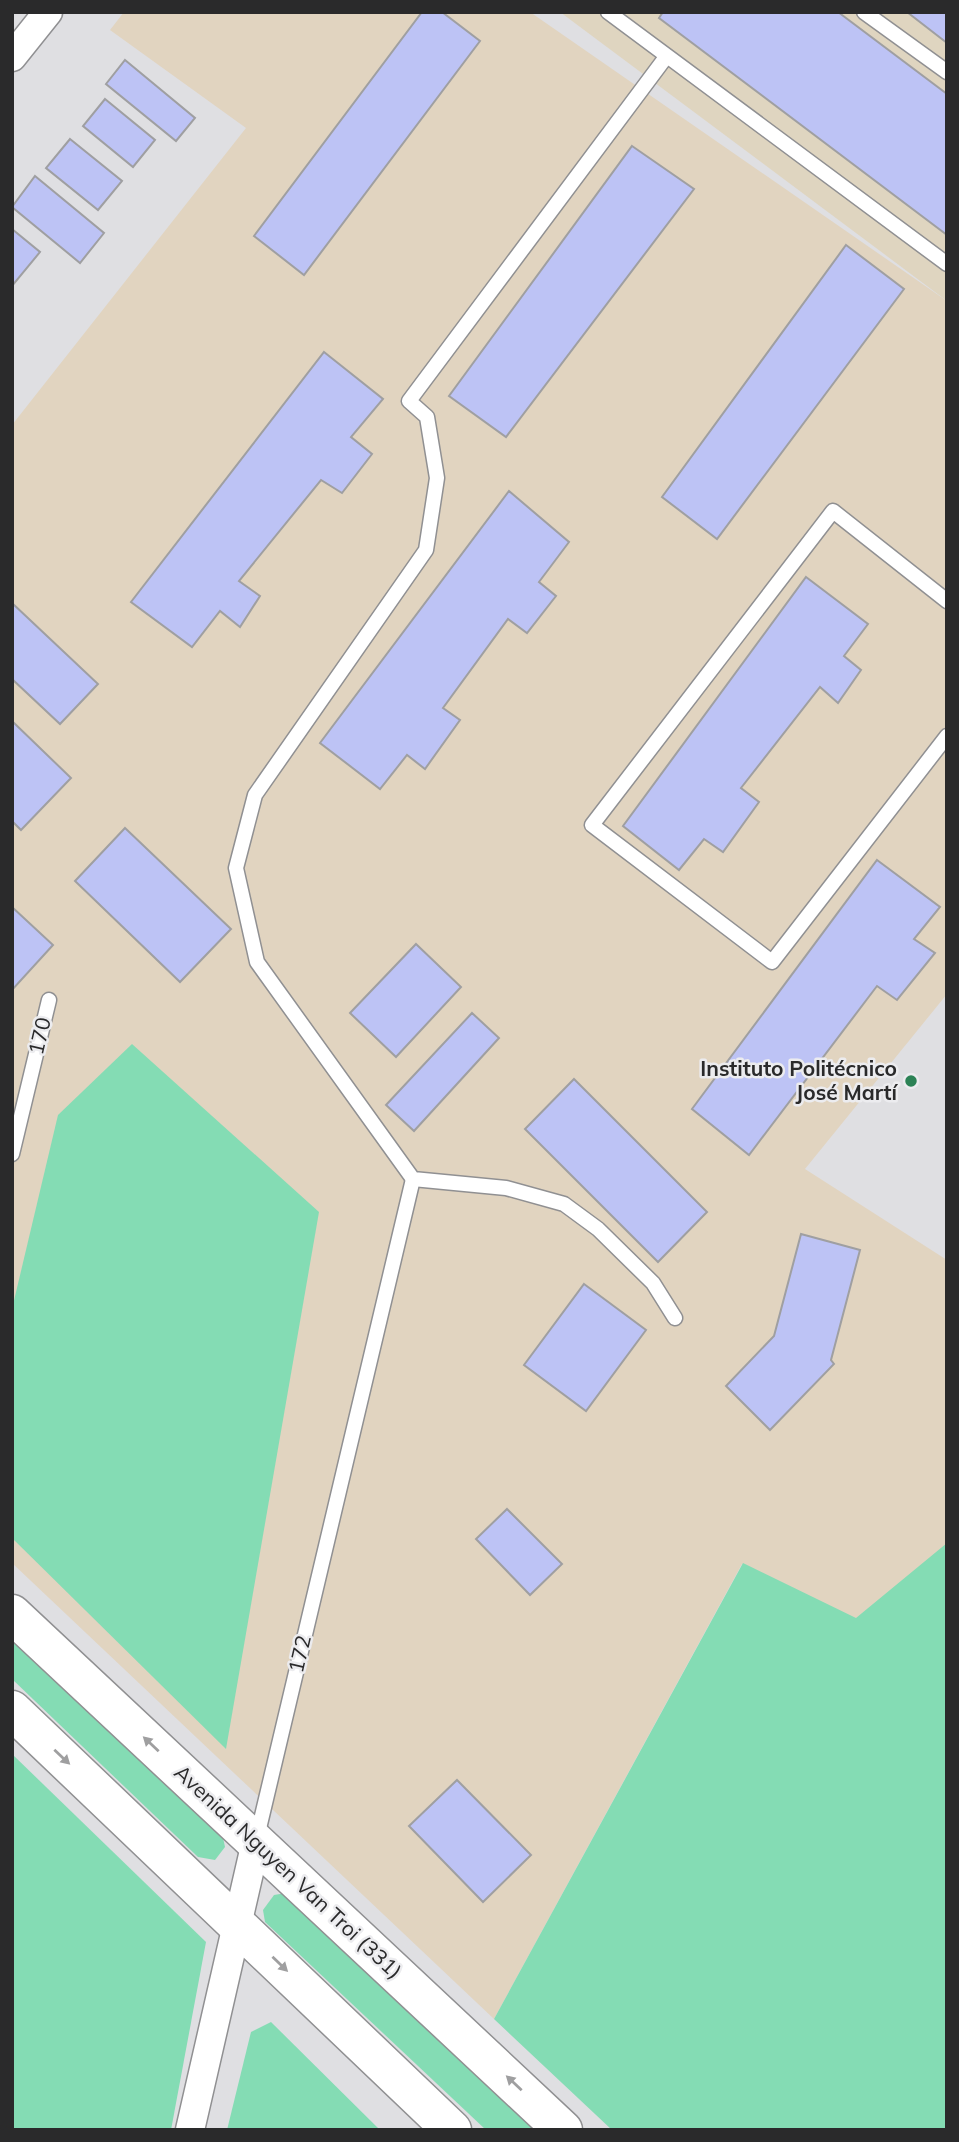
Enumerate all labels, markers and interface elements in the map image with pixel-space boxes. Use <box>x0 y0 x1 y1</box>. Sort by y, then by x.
street label: 170 <box>22 1014 56 1057</box>
place label: Instituto Politécnico José Martí <box>700 1055 899 1105</box>
marker: Instituto Politécnico José Martí <box>903 1073 919 1089</box>
street label: 172 <box>282 1632 316 1675</box>
one-way arrow <box>143 1736 160 1752</box>
one-way arrow <box>53 1748 70 1764</box>
street label: Avenida Nguyen Van Troi (331) <box>169 1759 408 1984</box>
one-way arrow <box>272 1955 289 1972</box>
one-way arrow <box>506 2076 523 2092</box>

